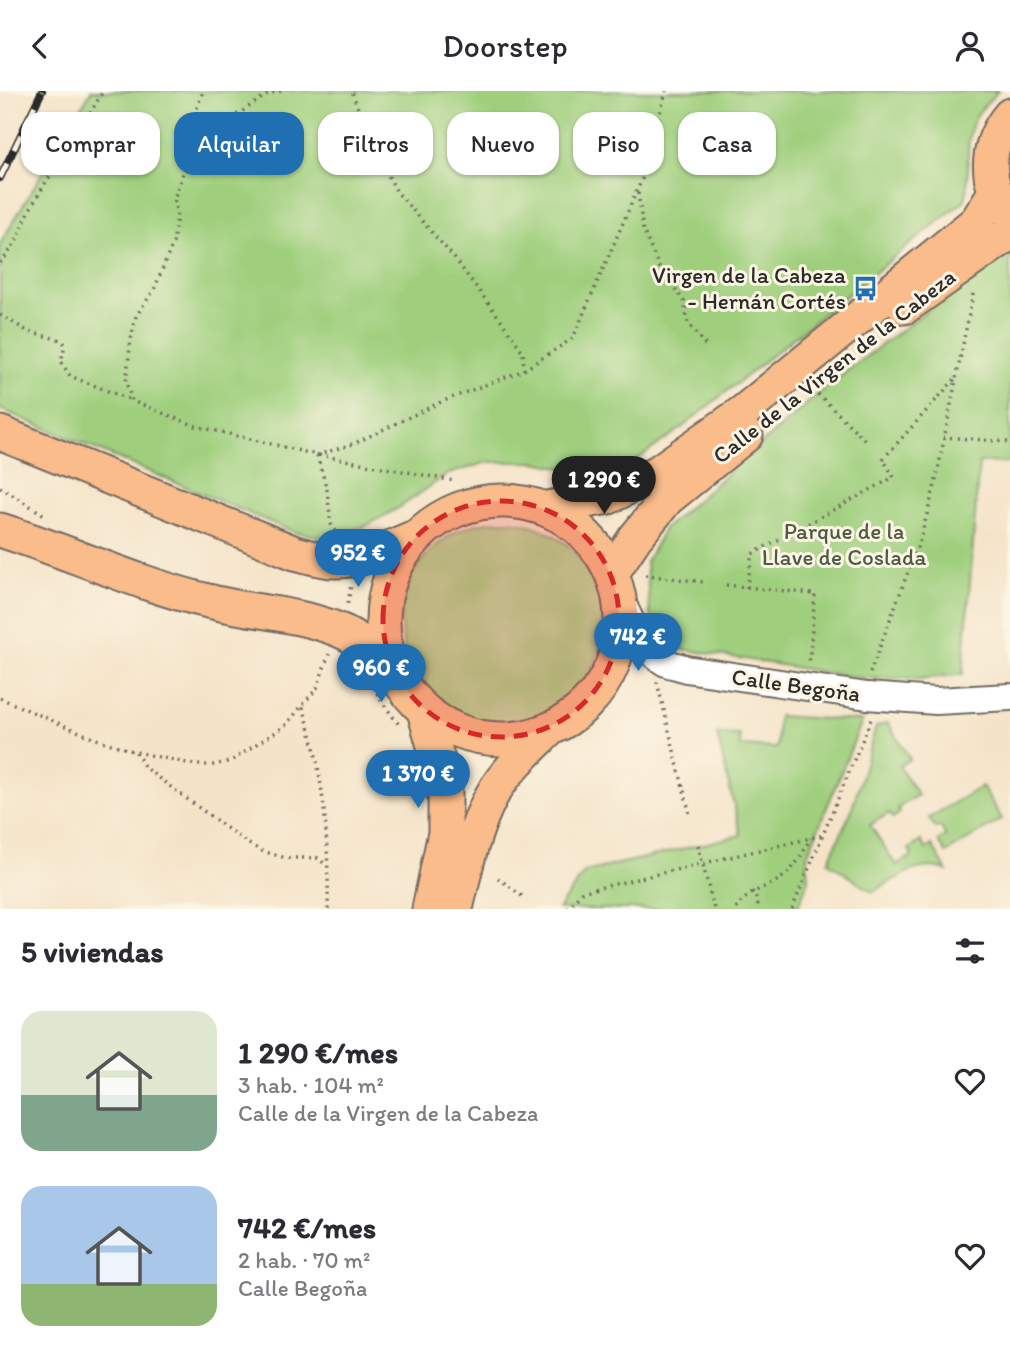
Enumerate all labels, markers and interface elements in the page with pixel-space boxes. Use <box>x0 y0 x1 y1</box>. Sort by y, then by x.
icon: back <box>21 27 59 65</box>
text: Doorstep <box>442 27 568 65</box>
icon: person <box>951 27 989 65</box>
chip: Comprar <box>21 112 160 175</box>
chip: Alquilar <box>174 112 304 175</box>
chip: Filtros <box>318 112 433 175</box>
chip: Nuevo <box>447 112 559 175</box>
chip: Piso <box>573 112 664 175</box>
chip: Casa <box>678 112 776 175</box>
place label: Virgen de la Cabeza - Hernán Cortés <box>652 261 846 315</box>
street label: Calle de la Virgen de la Cabeza <box>707 262 961 470</box>
bus stop icon: Virgen de la Cabeza - Hernán Cortés <box>852 274 880 302</box>
pin: 1 290 € <box>539 457 669 516</box>
text: 1 290 € <box>568 465 640 493</box>
park label: Parque de la Llave de Coslada <box>762 517 926 571</box>
pin: 952 € <box>309 529 407 589</box>
text: 952 € <box>331 538 385 566</box>
pin: 742 € <box>589 613 687 673</box>
text: 742 € <box>610 622 666 650</box>
pin: 960 € <box>332 645 430 704</box>
text: 960 € <box>353 653 409 681</box>
street label: Calle Begoña <box>730 662 862 708</box>
pin: 1 370 € <box>353 751 483 810</box>
text: 1 370 € <box>382 759 454 787</box>
icon: filters <box>951 932 989 970</box>
text: 5 viviendas <box>21 933 164 970</box>
text: 1 290 €/mes <box>238 1034 398 1071</box>
icon: home <box>77 1039 161 1123</box>
icon: heart <box>951 1062 989 1100</box>
text: 3 hab. · 104 m² <box>238 1071 384 1099</box>
text: Calle de la Virgen de la Cabeza <box>238 1099 538 1127</box>
text: 742 €/mes <box>238 1209 376 1246</box>
icon: home <box>77 1214 161 1298</box>
icon: heart <box>951 1237 989 1275</box>
text: 2 hab. · 70 m² <box>238 1246 370 1274</box>
text: Calle Begoña <box>238 1274 367 1302</box>

